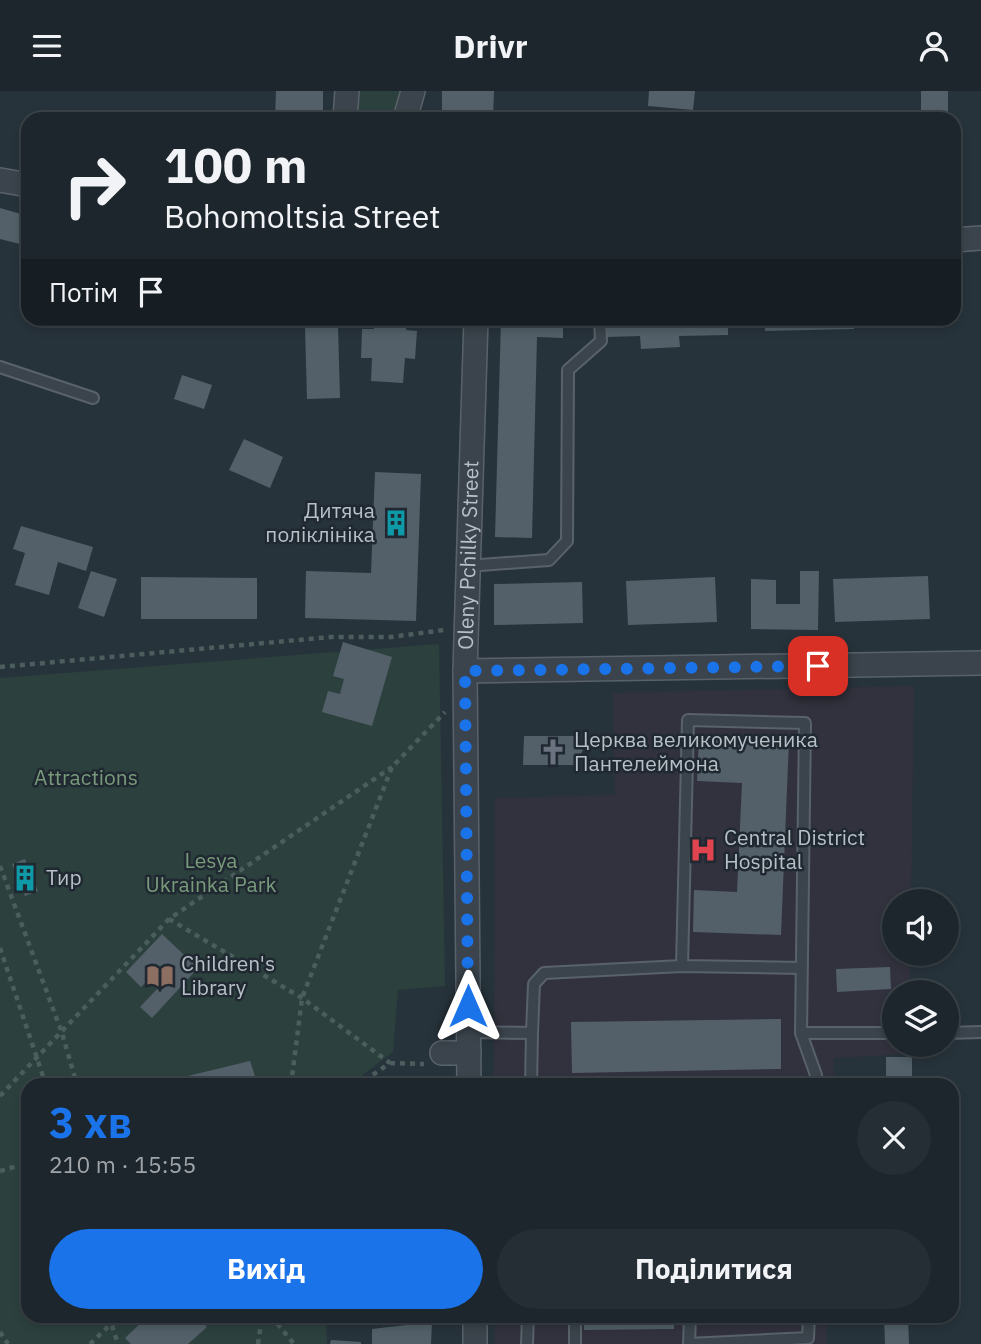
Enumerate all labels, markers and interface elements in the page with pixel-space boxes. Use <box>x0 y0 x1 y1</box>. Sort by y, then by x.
text: Drivr <box>453 25 528 67</box>
icon: menu <box>28 27 66 65</box>
icon: person <box>915 27 953 65</box>
text: 100 m <box>164 133 308 196</box>
icon: right <box>49 140 140 231</box>
text: Bohomoltsia Street <box>164 195 441 237</box>
icon: arrive <box>132 273 170 311</box>
text: Потім <box>49 275 118 309</box>
street label: Oleny Pchilky Street <box>451 460 485 650</box>
place label: Дитяча поліклініка <box>265 496 375 548</box>
building icon: Дитяча поліклініка <box>381 508 411 538</box>
pin <box>788 636 848 696</box>
icon: arrive <box>799 647 837 685</box>
place label: Церква великомученика Пантелеймона <box>574 725 818 777</box>
church icon: Церква великомученика Пантелеймона <box>538 737 568 767</box>
park label: Attractions <box>34 763 138 791</box>
place label: Central District Hospital <box>724 823 865 875</box>
hospital icon: Central District Hospital <box>688 835 718 865</box>
park label: Lesya Ukrainka Park <box>146 846 276 898</box>
building icon: Тир <box>10 863 40 893</box>
place label: Тир <box>46 863 82 891</box>
map controls <box>882 889 959 1057</box>
button: sound <box>882 889 959 966</box>
place label: Children's Library <box>181 949 275 1001</box>
library icon: Children's Library <box>145 961 175 991</box>
position arrow <box>431 969 505 1043</box>
button: layers <box>882 980 959 1057</box>
text: 3 хв <box>49 1095 132 1150</box>
button: close <box>857 1101 931 1175</box>
text: 210 m · 15:55 <box>49 1149 196 1179</box>
button: Вихід <box>49 1229 483 1309</box>
button: Поділитися <box>497 1229 931 1309</box>

